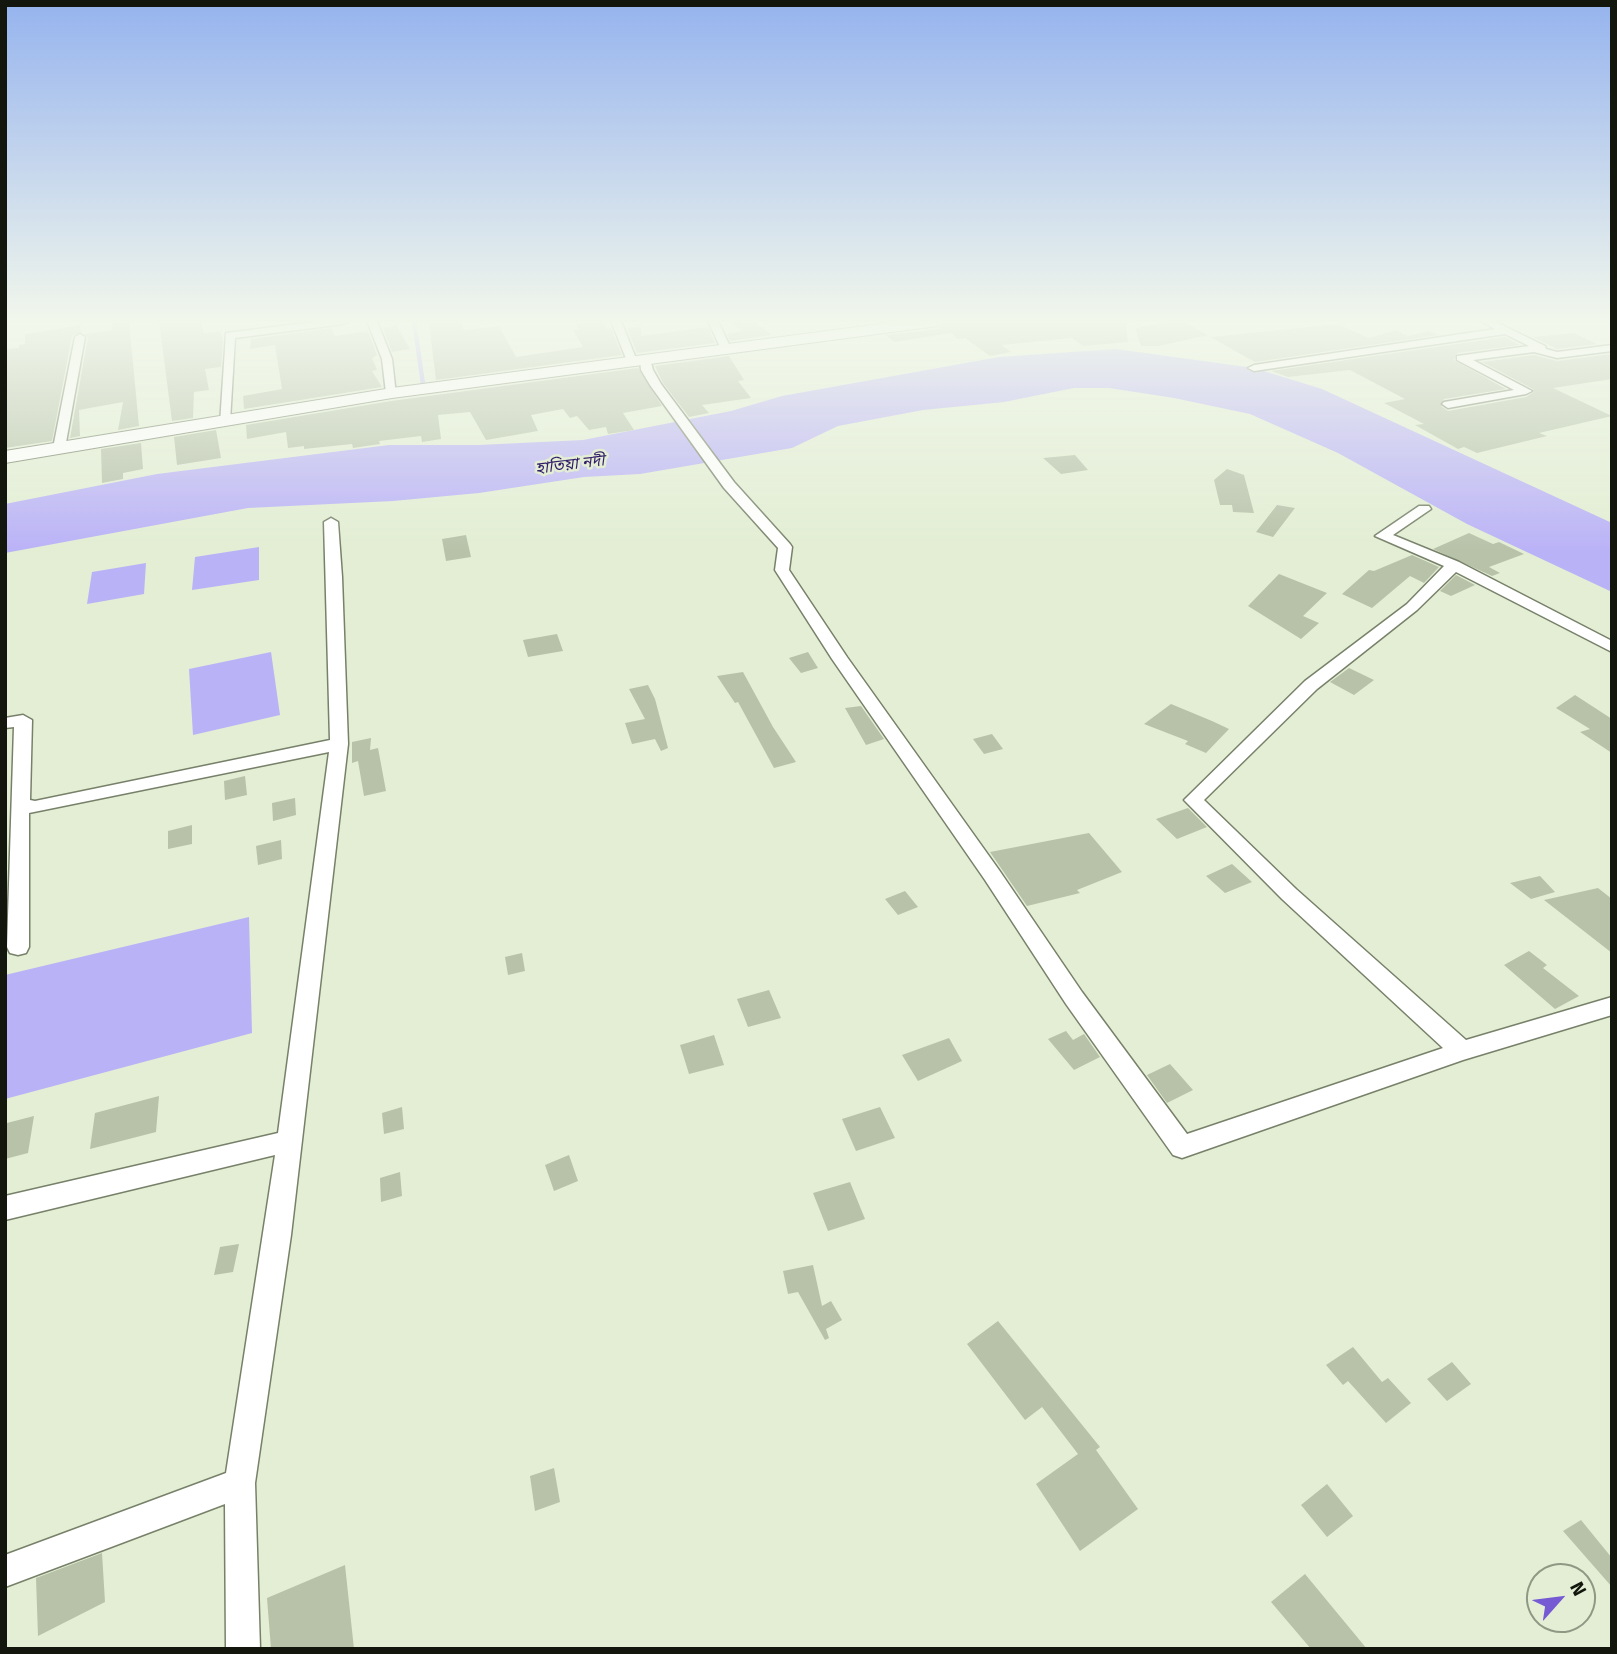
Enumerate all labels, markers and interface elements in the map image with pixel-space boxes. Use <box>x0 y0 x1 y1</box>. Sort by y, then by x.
water label: হাতিয়া নদী <box>534 451 606 479</box>
north arrow <box>1526 1563 1596 1633</box>
text: N <box>1565 1578 1591 1600</box>

